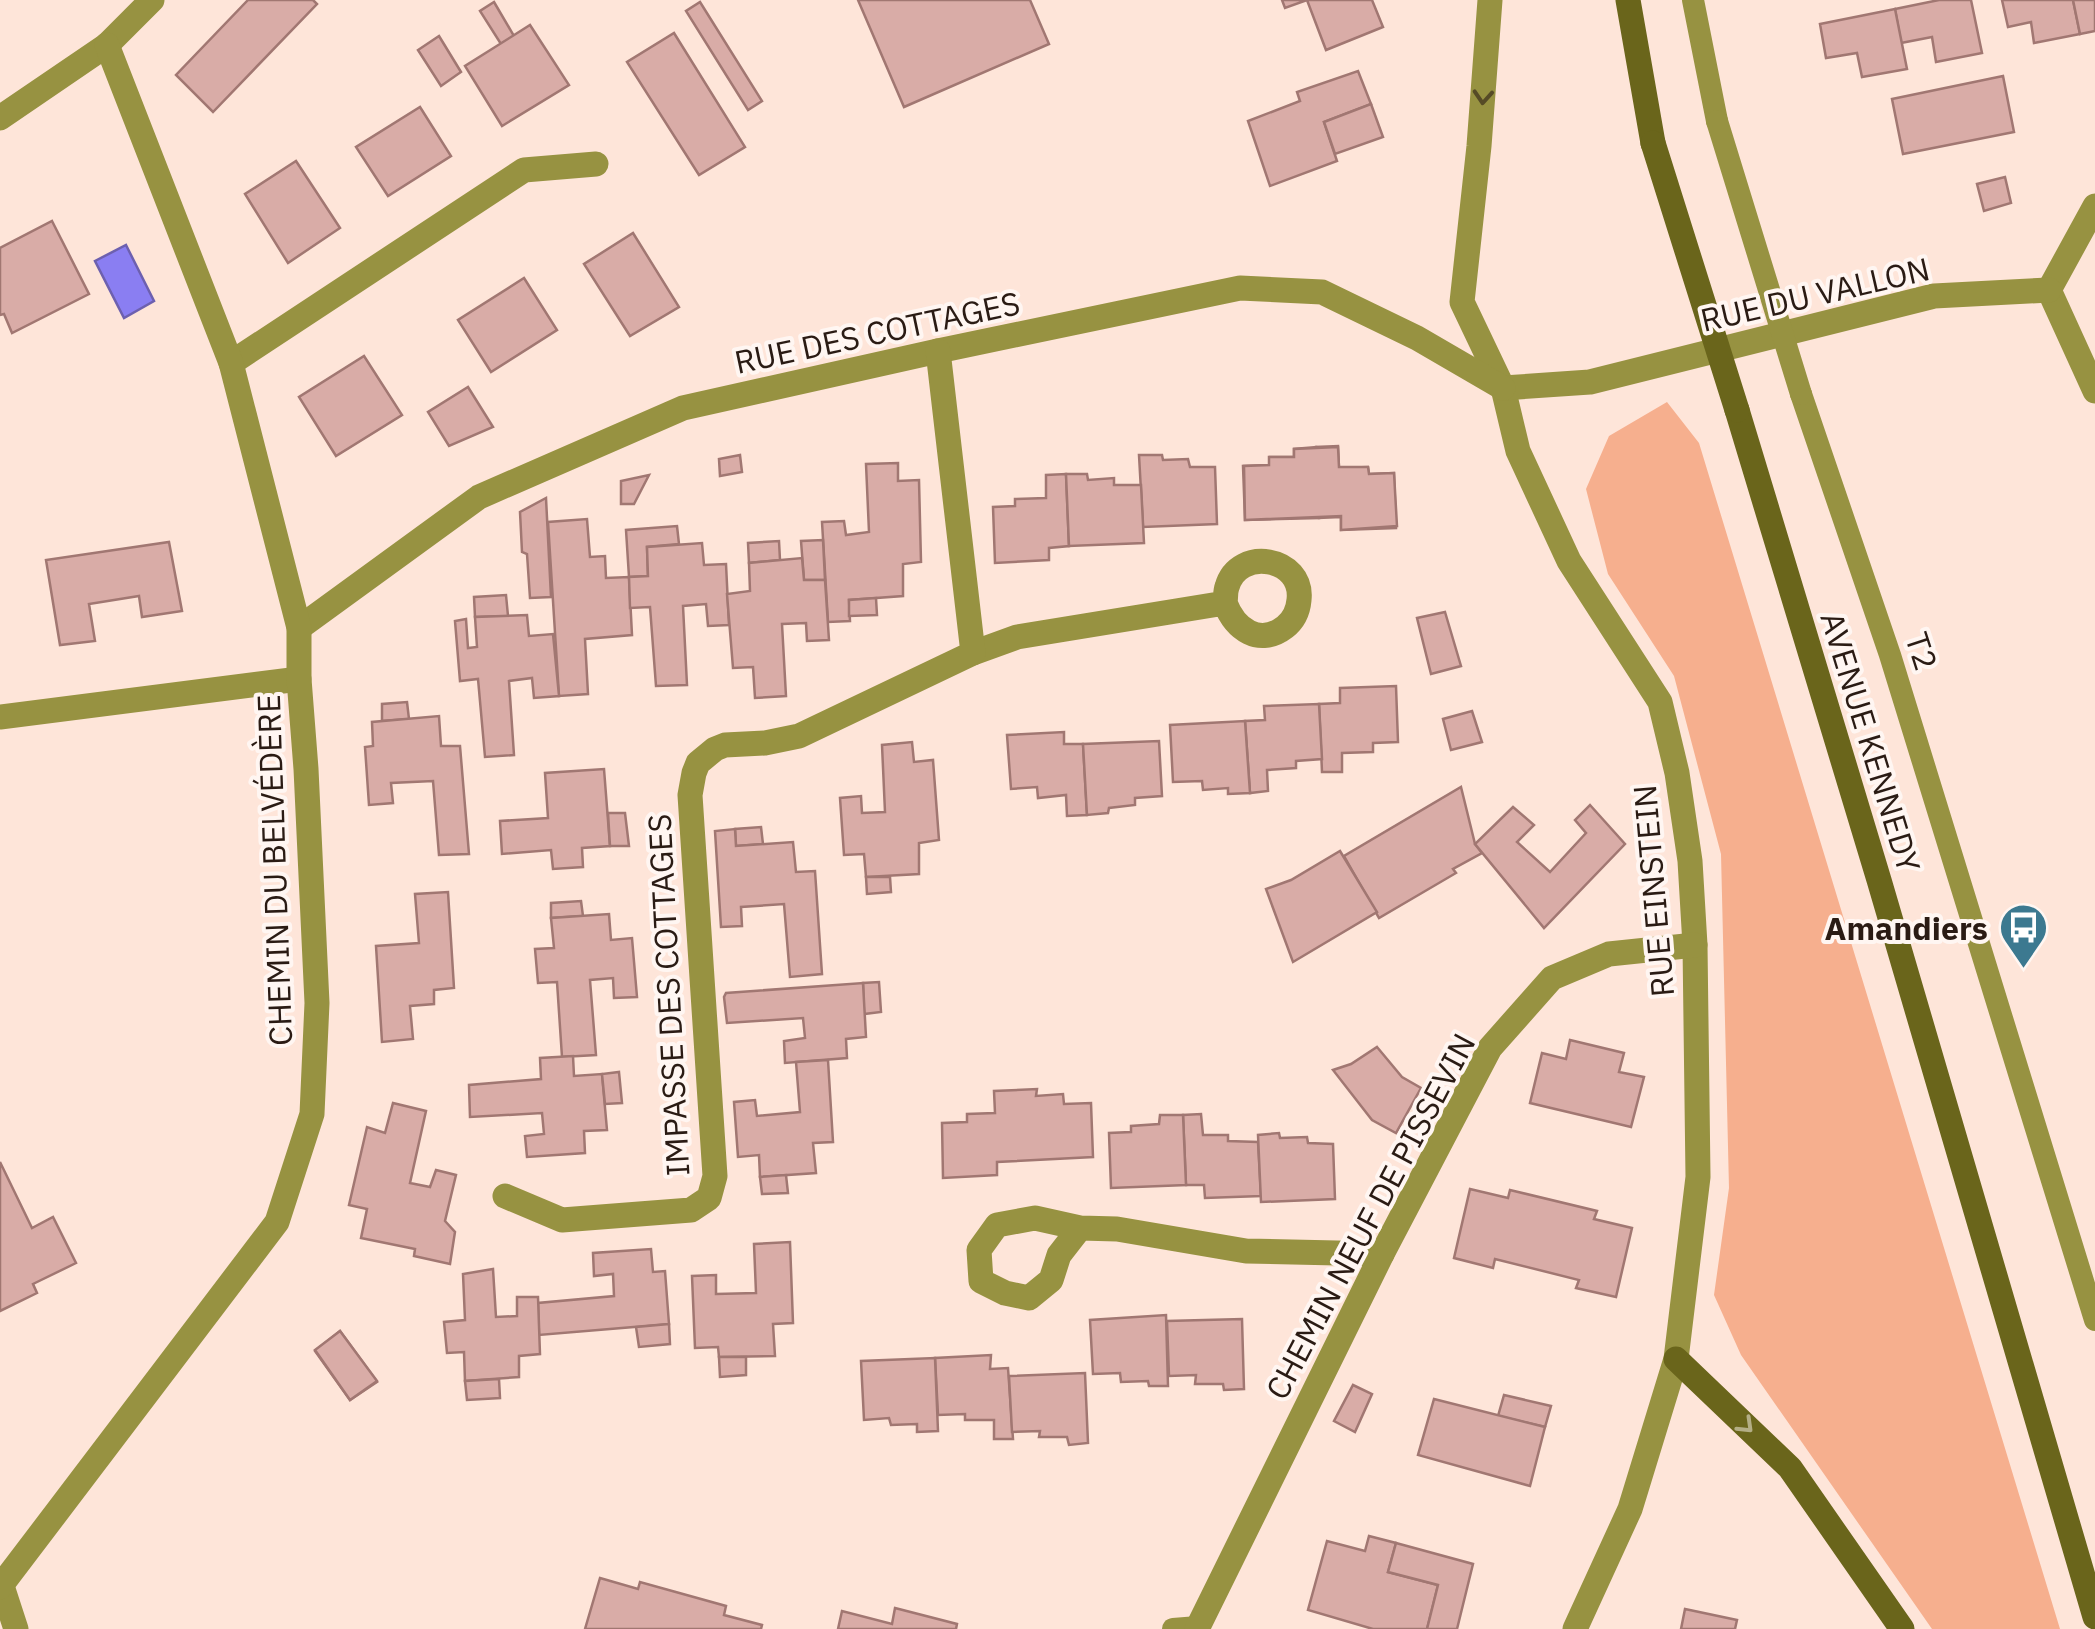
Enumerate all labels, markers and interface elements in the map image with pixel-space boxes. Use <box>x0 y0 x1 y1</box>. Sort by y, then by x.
one-way arrow <box>1472 90 1494 106</box>
street label: RUE DU VALLON <box>1696 247 1934 341</box>
street label: RUE DES COTTAGES <box>731 281 1023 383</box>
street label: AVENUE KENNEDY <box>1811 607 1931 877</box>
street label: T2 <box>1896 627 1948 675</box>
street label: CHEMIN DU BELVÉDÈRE <box>247 693 301 1047</box>
street label: RUE EINSTEIN <box>1623 783 1683 999</box>
street label: IMPASSE DES COTTAGES <box>638 813 698 1177</box>
bus stop icon: Amandiers <box>1997 902 2049 970</box>
place label: Amandiers <box>1825 907 1988 949</box>
street label: CHEMIN NEUF DE PISSEVIN <box>1256 1026 1484 1406</box>
one-way arrow <box>1735 1414 1753 1432</box>

